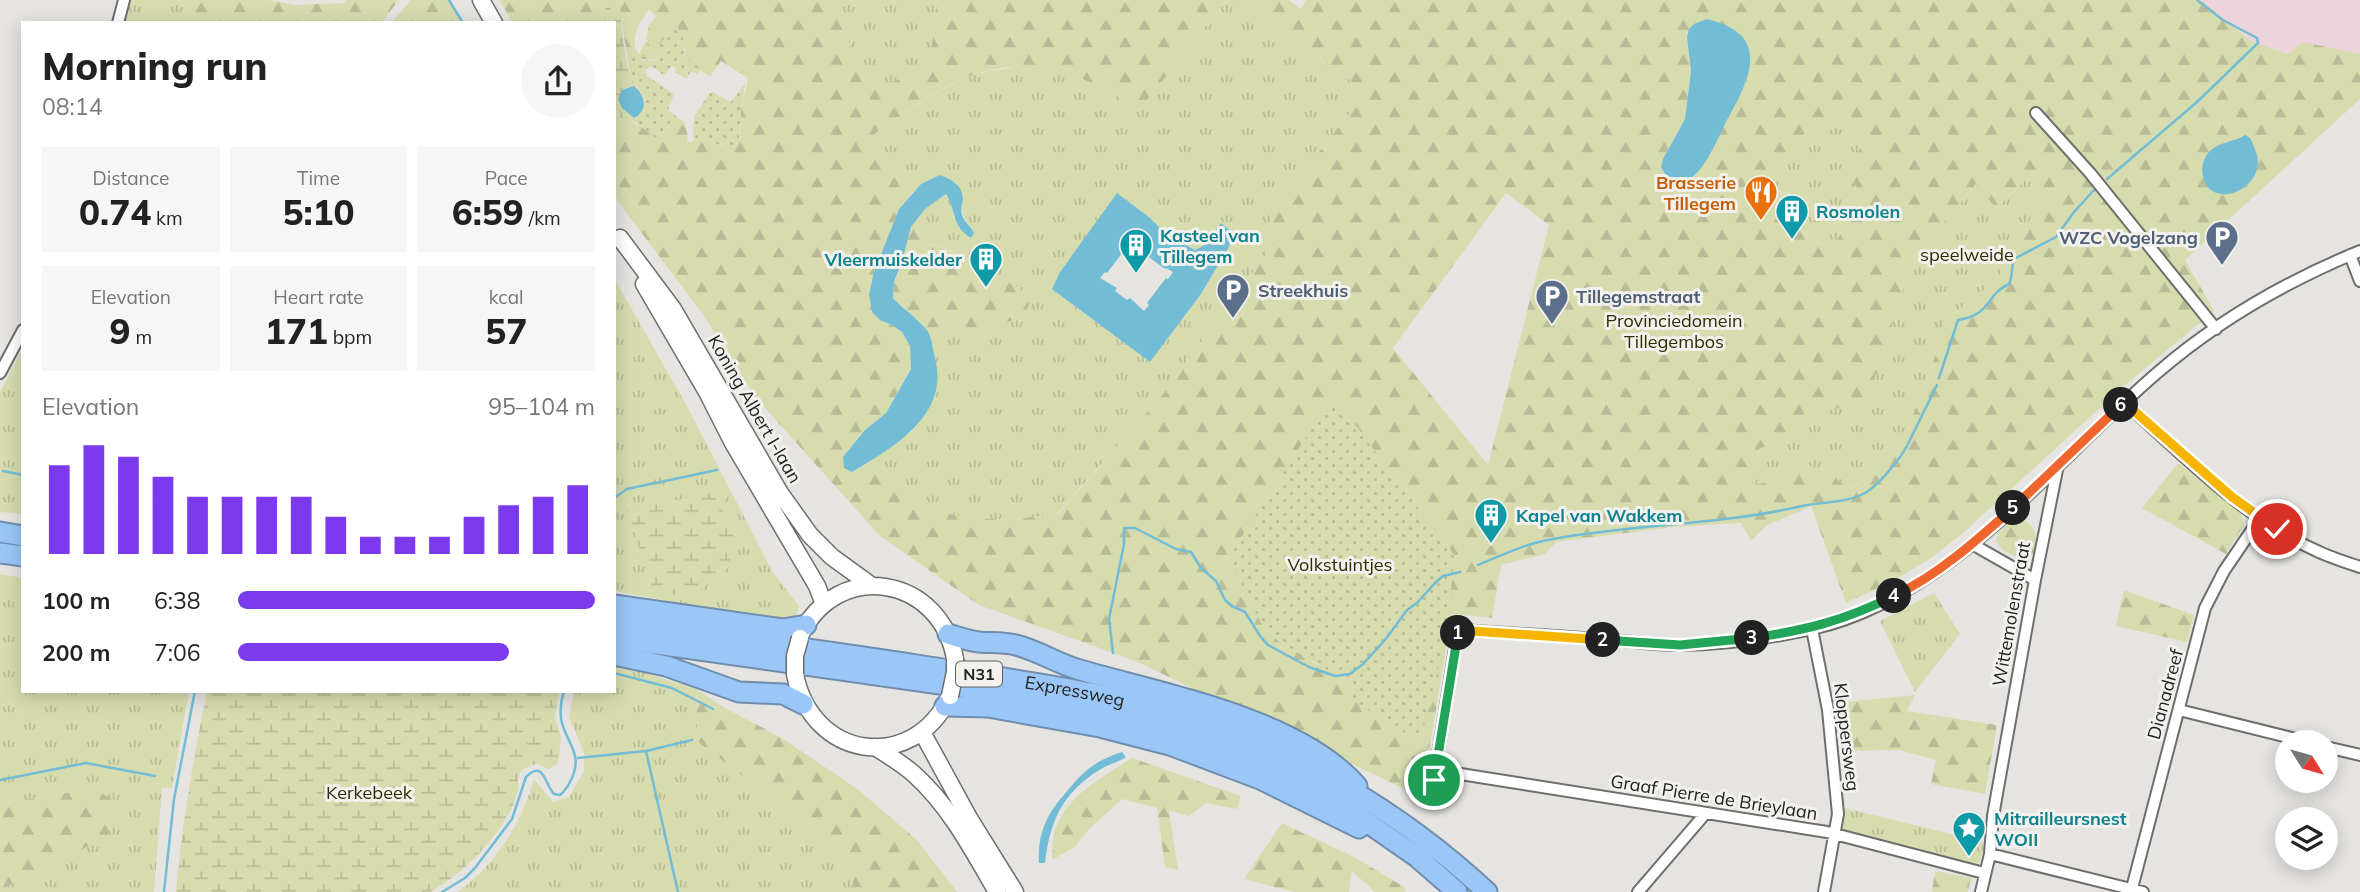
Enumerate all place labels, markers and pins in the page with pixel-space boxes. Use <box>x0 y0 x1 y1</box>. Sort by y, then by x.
place label: Brasserie Tillegem <box>1656 171 1736 215</box>
restaurant icon: Brasserie Tillegem <box>1742 173 1780 222</box>
building icon: Rosmolen <box>1773 192 1811 241</box>
place label: Rosmolen <box>1816 200 1900 223</box>
parking icon: WZC Vogelzang <box>2203 218 2241 267</box>
place label: Kasteel van Tillegem <box>1160 224 1260 268</box>
building icon: Kasteel van Tillegem <box>1117 226 1155 275</box>
place label: WZC Vogelzang <box>2059 226 2198 249</box>
building icon: Vleermuiskelder <box>967 240 1005 289</box>
place label: Vleermuiskelder <box>823 248 963 271</box>
parking icon: Streekhuis <box>1214 271 1252 320</box>
parking icon: Tillegemstraat <box>1533 277 1571 326</box>
place label: Streekhuis <box>1258 279 1348 302</box>
place label: Tillegemstraat <box>1576 285 1700 308</box>
pin: 6 <box>2104 388 2138 422</box>
pin: 5 <box>1996 490 2030 526</box>
building icon: Kapel van Wakkem <box>1472 496 1510 545</box>
pin <box>2247 499 2307 559</box>
place label: Kapel van Wakkem <box>1516 504 1682 527</box>
pin: 4 <box>1876 578 1912 614</box>
pin: 1 <box>1440 616 1476 650</box>
pin: 3 <box>1734 620 1770 656</box>
pin: 2 <box>1586 622 1620 658</box>
pin <box>1404 750 1464 810</box>
place label: Mitrailleursnest WOII <box>1994 807 2127 851</box>
place icon: Mitrailleursnest WOII <box>1950 809 1988 858</box>

